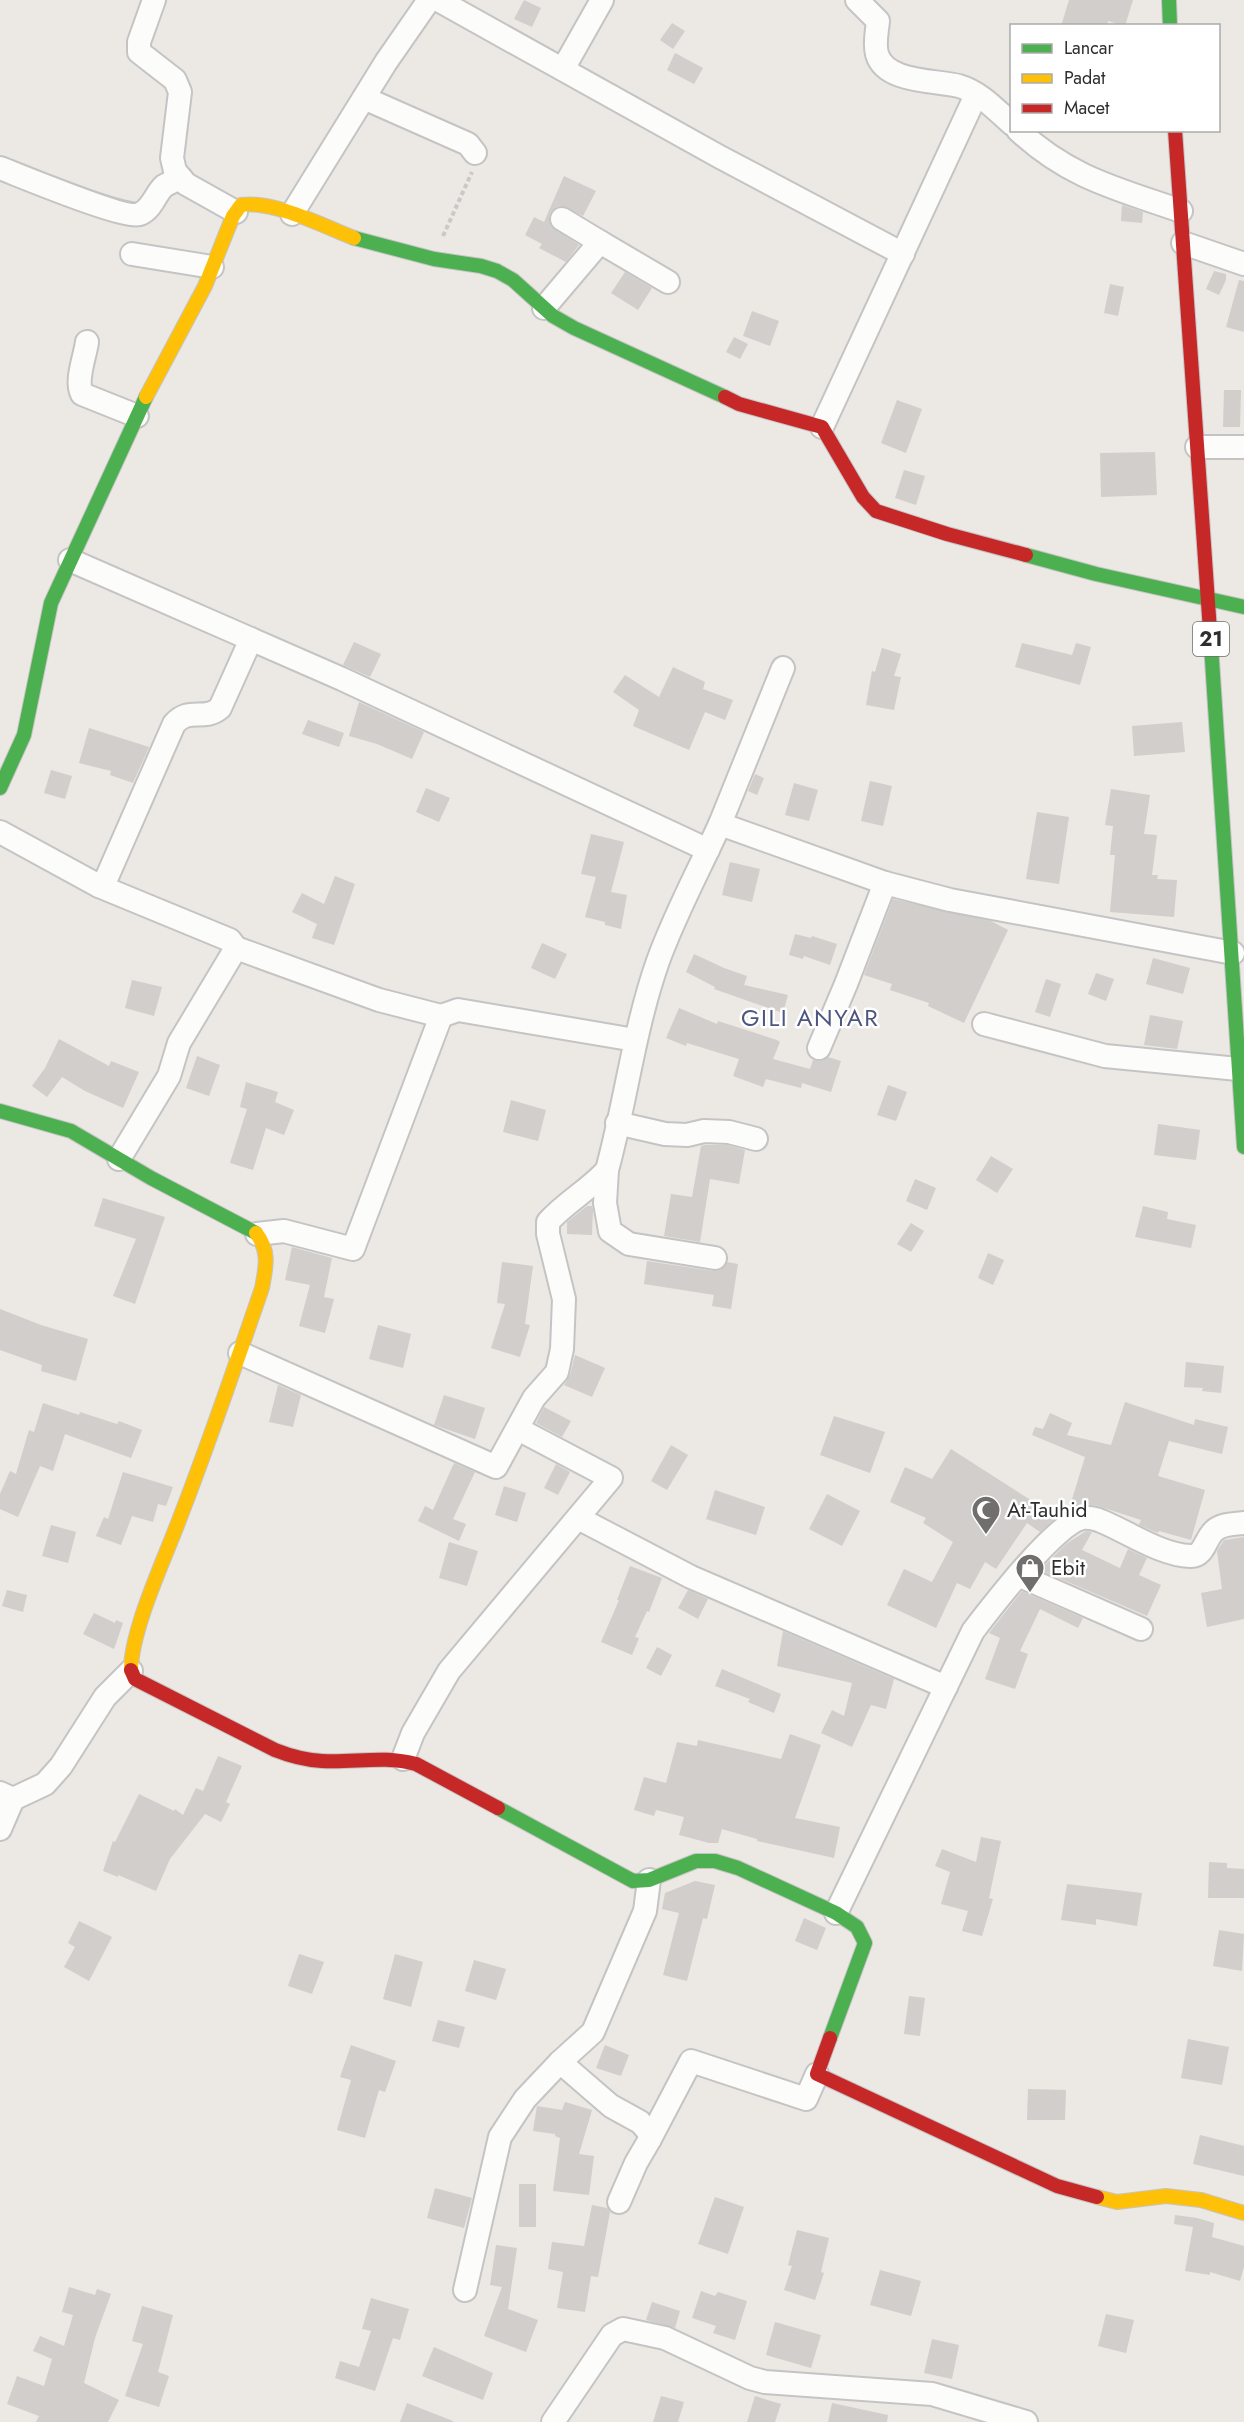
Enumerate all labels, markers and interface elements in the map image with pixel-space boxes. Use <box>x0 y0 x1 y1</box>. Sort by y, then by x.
legend <box>1010 24 1220 132</box>
text: Lancar <box>1064 35 1114 61</box>
text: Padat <box>1064 65 1106 91</box>
text: Macet <box>1064 95 1110 121</box>
road number: 21 <box>1193 622 1229 656</box>
district label: GILI ANYAR <box>741 1000 879 1035</box>
mosque icon: At-Tauhid <box>970 1494 1002 1536</box>
place label: At-Tauhid <box>1007 1495 1088 1525</box>
shop icon: Ebit <box>1014 1552 1046 1594</box>
place label: Ebit <box>1051 1553 1085 1583</box>

